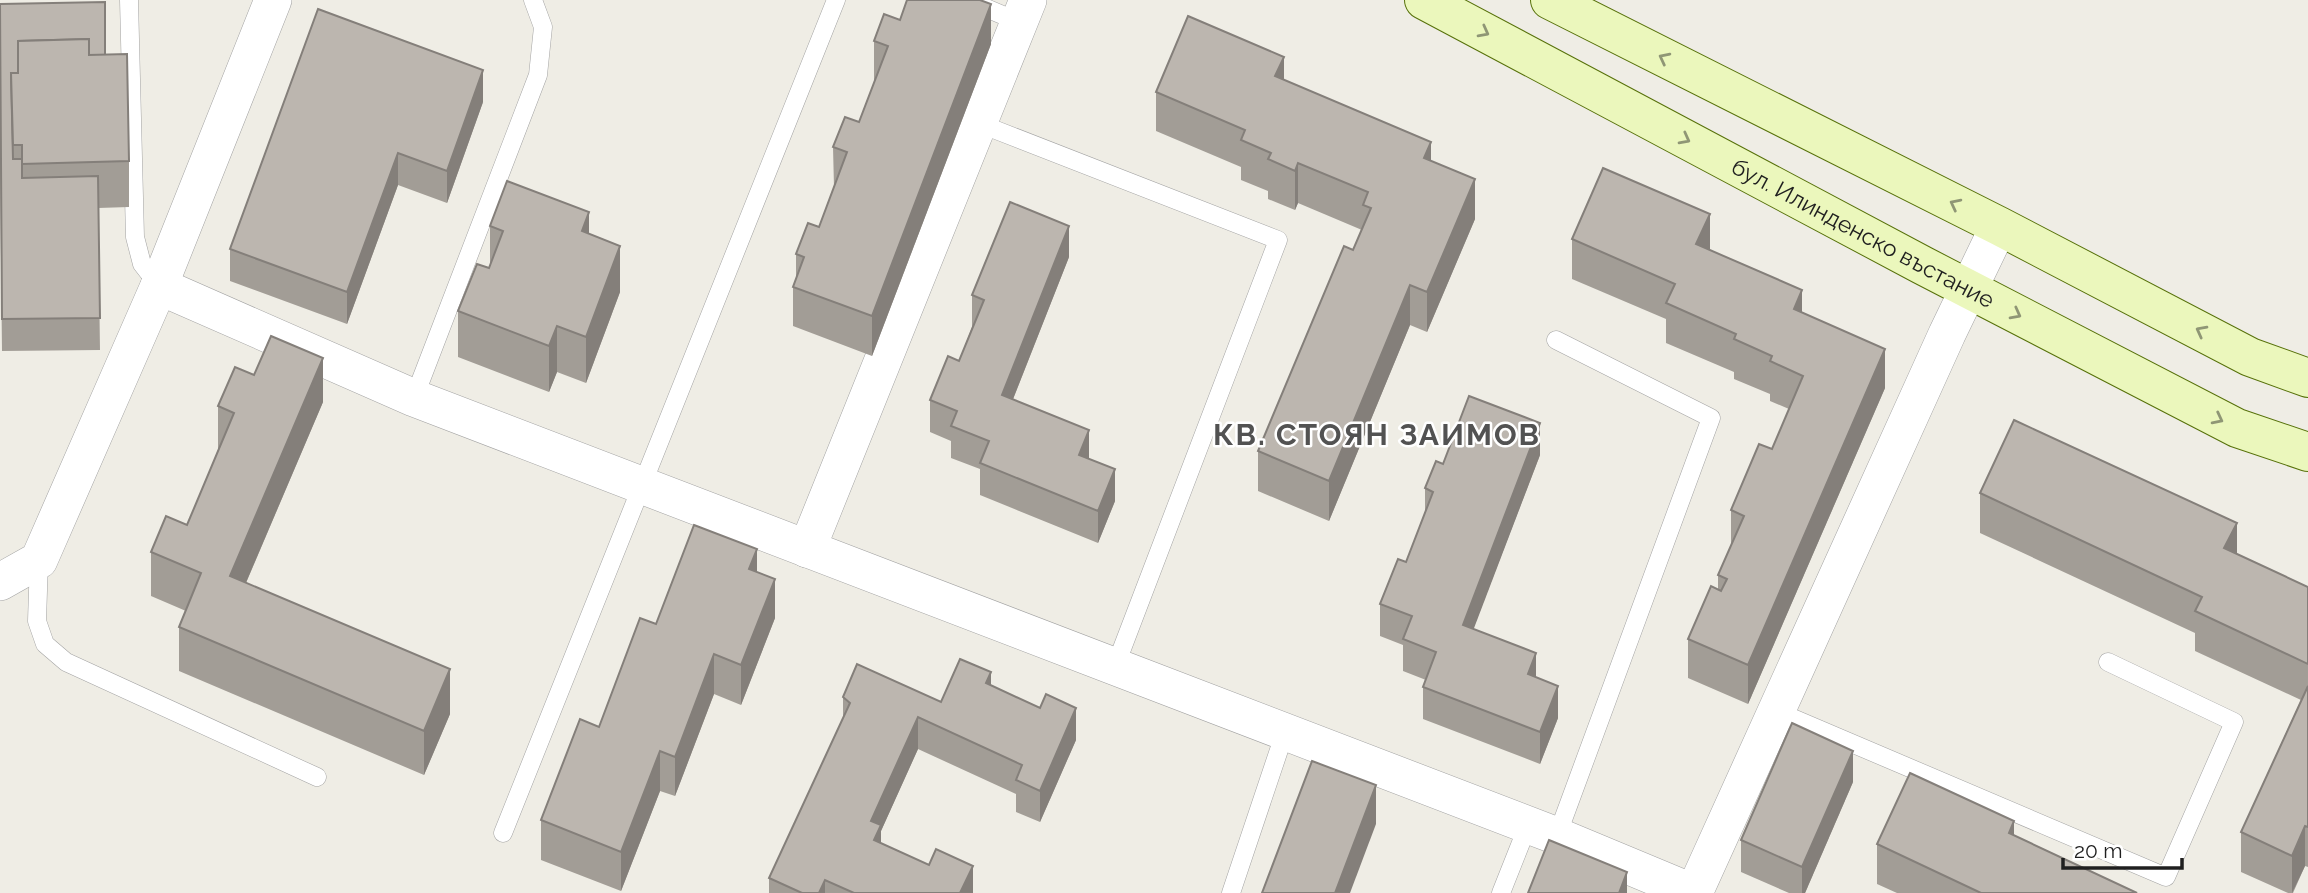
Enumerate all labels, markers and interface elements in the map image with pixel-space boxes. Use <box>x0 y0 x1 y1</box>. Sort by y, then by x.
one-way arrow <box>1477 24 1489 37</box>
one-way arrow <box>1659 52 1672 66</box>
one-way arrow <box>1678 131 1690 144</box>
street label: бул. Илинденско въстание <box>1727 152 1999 313</box>
one-way arrow <box>1950 198 1962 212</box>
one-way arrow <box>2009 306 2021 319</box>
one-way arrow <box>2196 326 2208 339</box>
one-way arrow <box>2211 410 2223 424</box>
district label: КВ. СТОЯН ЗАИМОВ <box>1213 417 1541 452</box>
scale bar <box>2063 826 2182 870</box>
text: 20 m <box>2074 838 2122 863</box>

